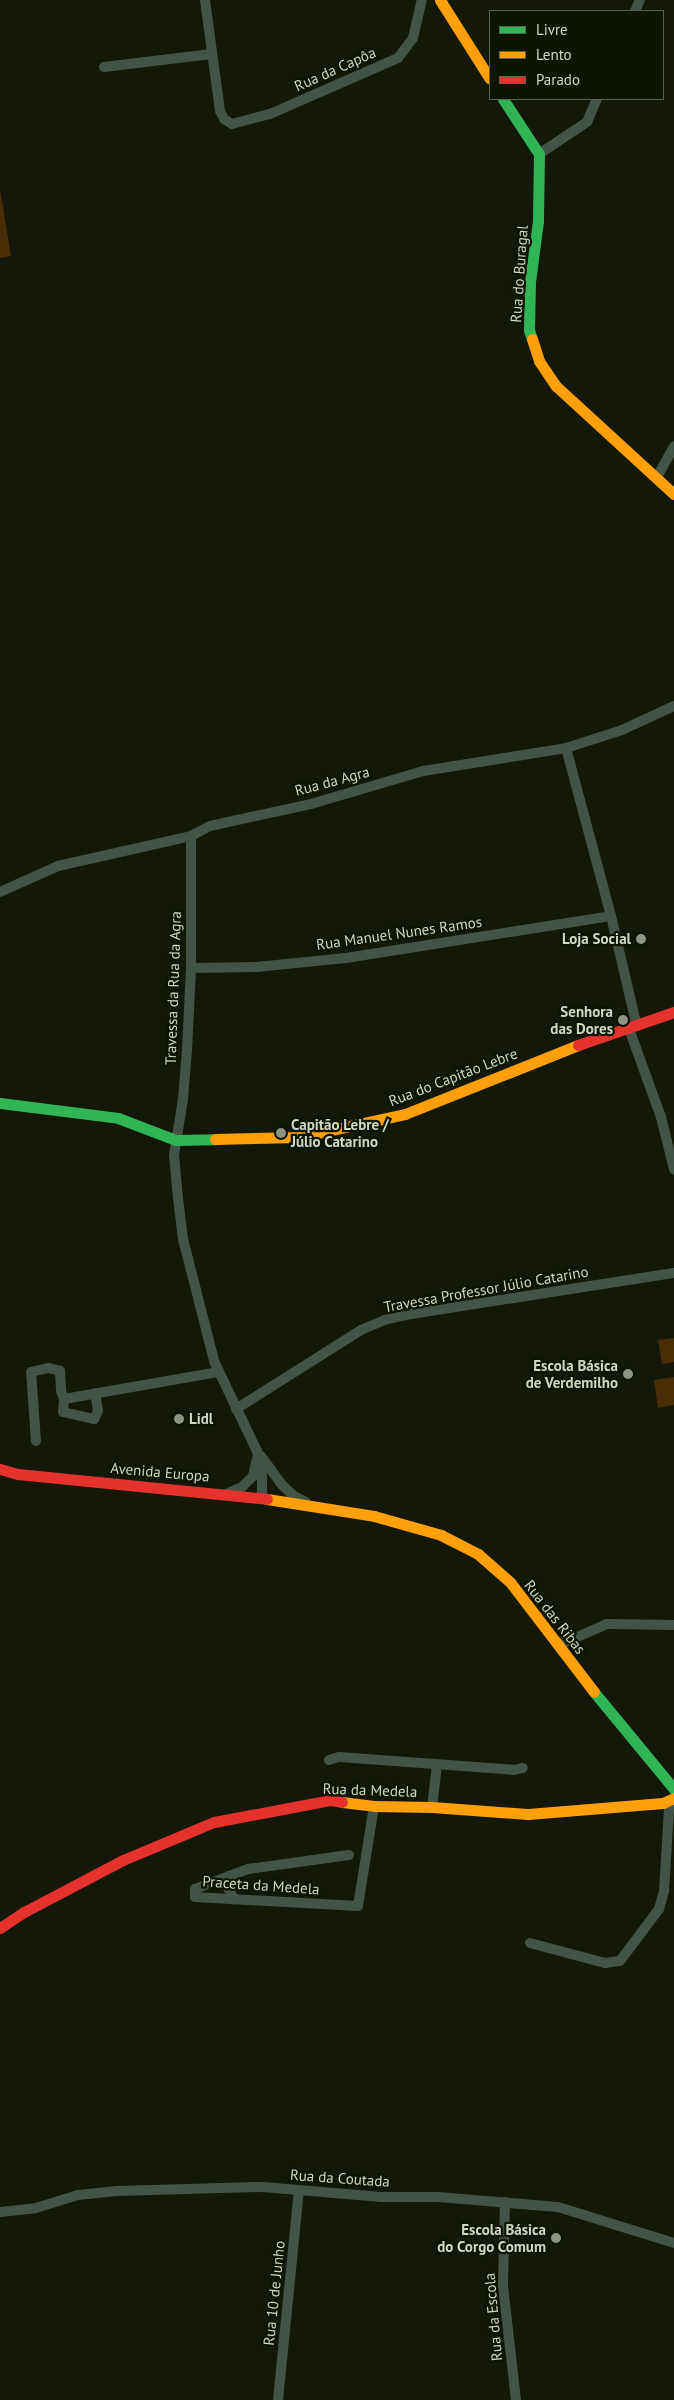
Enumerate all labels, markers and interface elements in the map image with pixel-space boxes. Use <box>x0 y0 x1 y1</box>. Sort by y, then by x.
legend <box>489 10 664 100</box>
text: Livre <box>536 20 568 39</box>
street label: Rua da Capôa <box>292 43 378 95</box>
text: Lento <box>536 45 572 64</box>
text: Parado <box>536 70 580 89</box>
street label: Rua do Buragal <box>507 225 531 323</box>
street label: Rua da Agra <box>292 762 372 800</box>
street label: Travessa da Rua da Agra <box>161 910 185 1066</box>
street label: Rua Manuel Nunes Ramos <box>315 912 483 954</box>
place label: Loja Social <box>562 930 631 948</box>
marker: Loja Social <box>635 933 647 945</box>
place label: Senhora das Dores <box>550 1002 613 1037</box>
marker: Senhora das Dores <box>617 1014 629 1026</box>
street label: Rua do Capitão Lebre <box>386 1044 520 1110</box>
place label: Capitão Lebre / Júlio Catarino <box>291 1115 389 1150</box>
marker: Capitão Lebre / Júlio Catarino <box>275 1127 287 1139</box>
street label: Travessa Professor Júlio Catarino <box>382 1262 590 1316</box>
place label: Escola Básica de Verdemilho <box>525 1356 618 1391</box>
marker: Escola Básica de Verdemilho <box>622 1368 634 1380</box>
place label: Lidl <box>189 1410 213 1428</box>
marker: Lidl <box>173 1413 185 1425</box>
street label: Avenida Europa <box>110 1459 210 1485</box>
street label: Rua das Ribas <box>521 1576 589 1658</box>
street label: Rua da Medela <box>322 1779 418 1801</box>
street label: Praceta da Medela <box>202 1872 320 1898</box>
street label: Rua da Coutada <box>289 2166 391 2190</box>
place label: Escola Básica do Corgo Comum <box>437 2220 546 2255</box>
marker: Escola Básica do Corgo Comum <box>550 2232 562 2244</box>
street label: Rua 10 de Junho <box>260 2240 288 2346</box>
street label: Rua da Escola <box>480 2272 506 2362</box>

